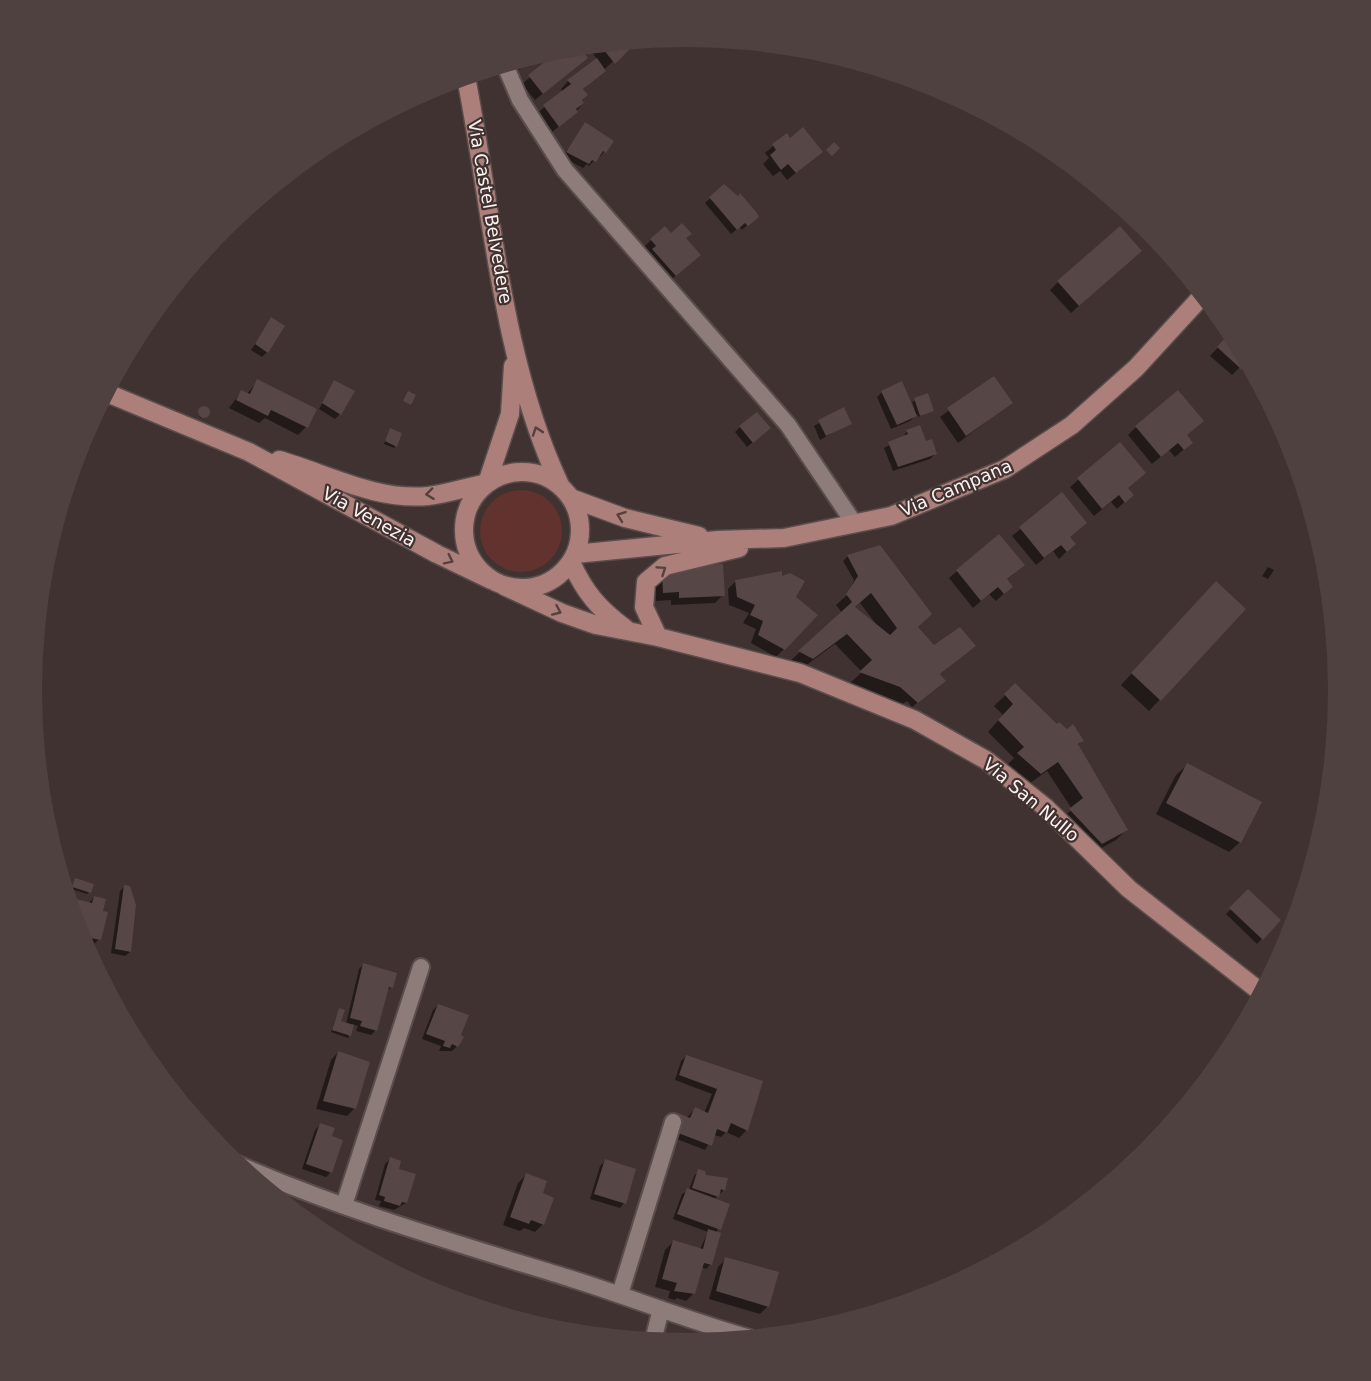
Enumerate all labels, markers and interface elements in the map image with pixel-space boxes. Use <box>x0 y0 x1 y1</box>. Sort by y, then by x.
street label: Via Castel Belvedere <box>464 118 517 305</box>
one-way arrow <box>532 426 545 437</box>
street label: Via Campana <box>897 454 1015 521</box>
street label: Via Venezia <box>319 482 420 551</box>
one-way arrow <box>425 488 434 500</box>
one-way arrow <box>616 511 627 524</box>
one-way arrow <box>442 552 453 564</box>
one-way arrow <box>655 566 666 577</box>
one-way arrow <box>550 603 561 615</box>
street label: Via San Nullo <box>979 753 1084 846</box>

